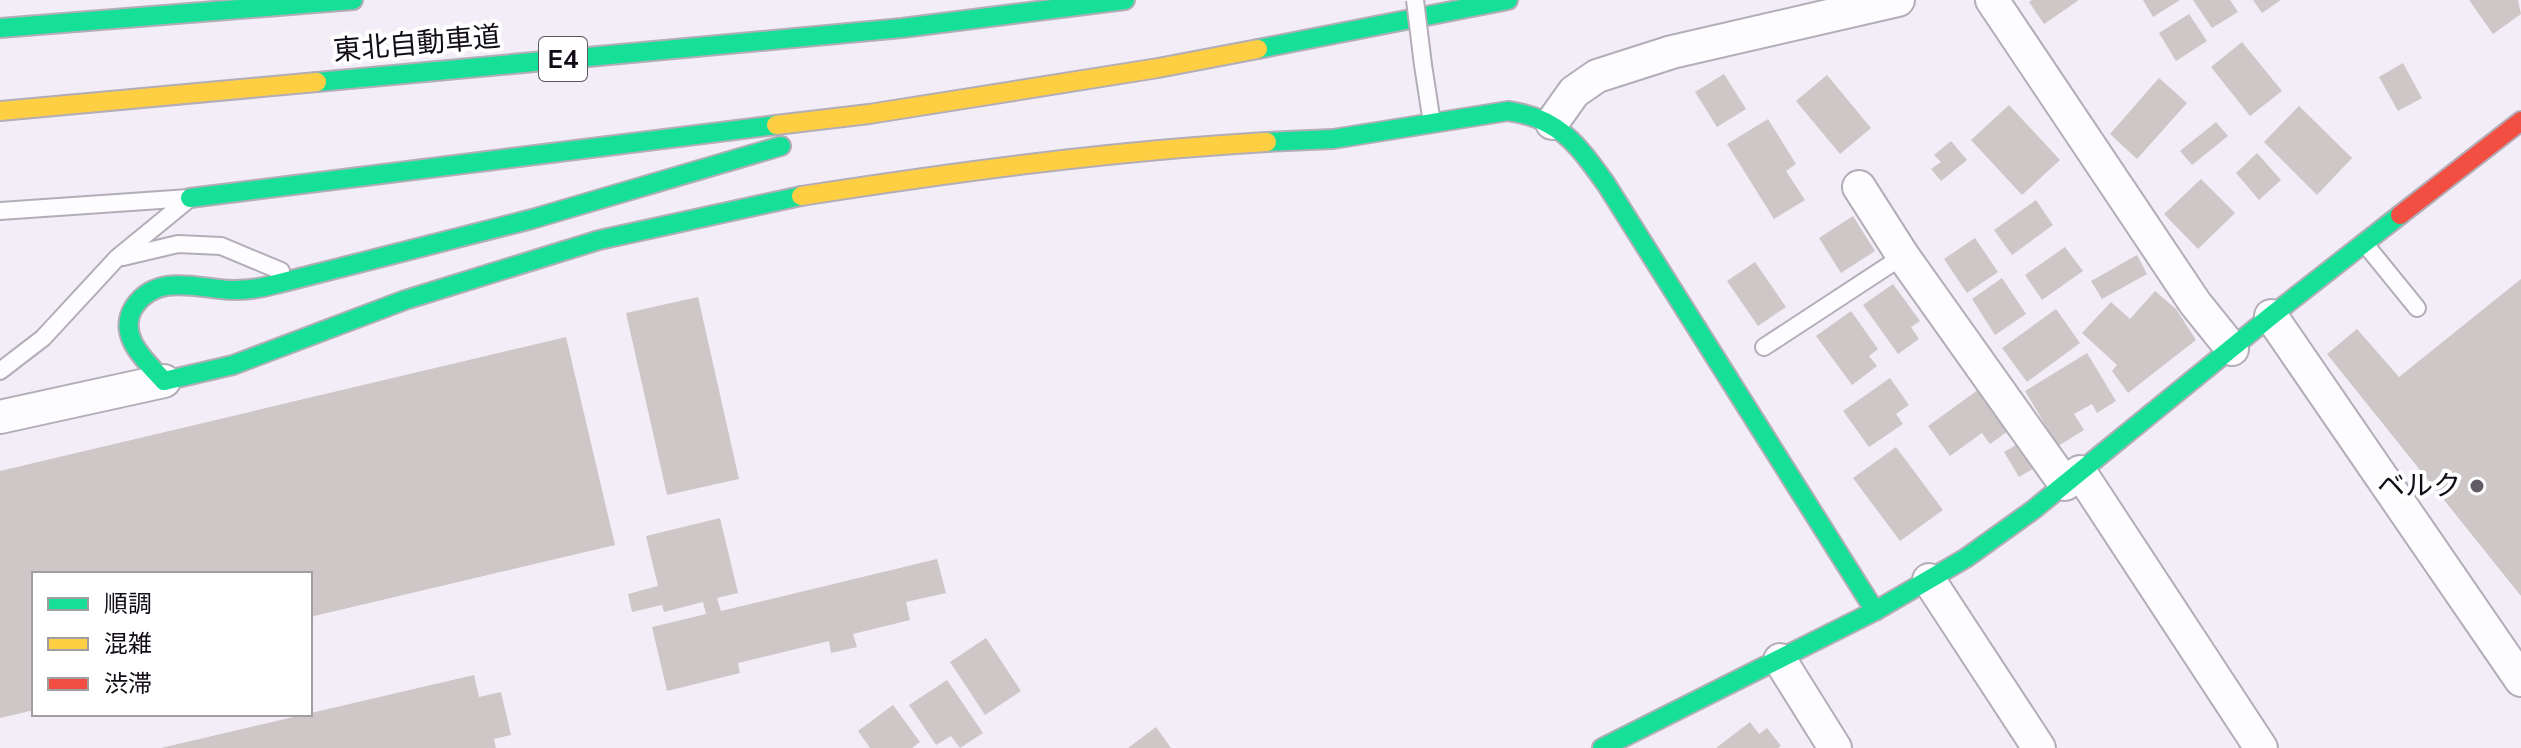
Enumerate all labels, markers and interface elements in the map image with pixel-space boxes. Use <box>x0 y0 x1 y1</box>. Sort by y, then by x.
street label: 東北自動車道 <box>332 18 502 70</box>
road number: E4 <box>539 37 587 81</box>
place label: ベルク <box>2377 467 2461 505</box>
marker: ベルク <box>2468 477 2486 495</box>
legend <box>32 572 312 716</box>
text: 順調 <box>104 588 152 620</box>
text: 混雑 <box>104 628 152 660</box>
text: 渋滞 <box>104 668 152 700</box>

